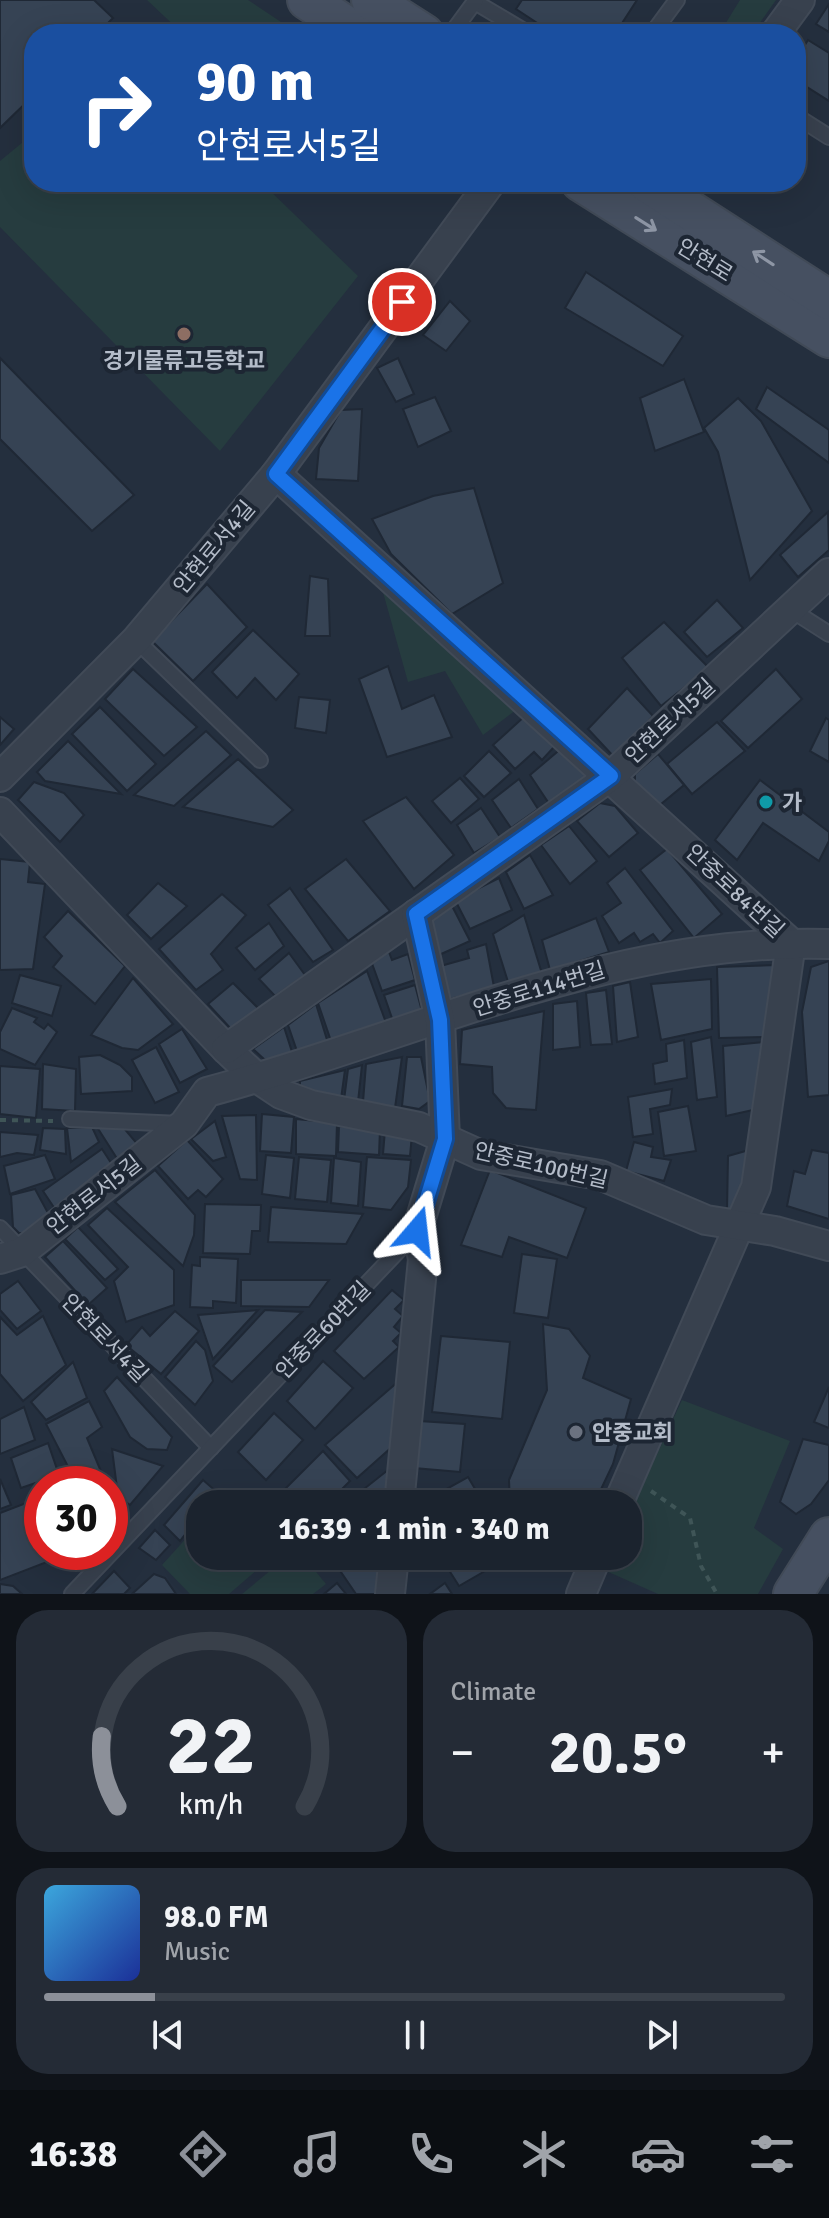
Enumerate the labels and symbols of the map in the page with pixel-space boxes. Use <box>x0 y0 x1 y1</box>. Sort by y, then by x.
one-way arrow <box>634 217 657 233</box>
street label: 안현로 <box>672 232 738 288</box>
one-way arrow <box>753 250 775 266</box>
pin <box>368 268 436 336</box>
marker: 경기물류고등학교 <box>175 325 193 343</box>
place label: 경기물류고등학교 <box>103 347 265 374</box>
street label: 안현로서4길 <box>167 495 261 599</box>
street label: 안현로서5길 <box>619 673 721 769</box>
place label: 가 <box>782 789 802 816</box>
marker: 가 <box>757 793 775 811</box>
street label: 안중로84번길 <box>680 839 790 943</box>
street label: 안중로114번길 <box>470 956 608 1022</box>
street label: 안중로100번길 <box>471 1136 611 1194</box>
street label: 안현로서5길 <box>41 1150 147 1240</box>
position arrow <box>375 1189 459 1273</box>
street label: 안중로60번길 <box>270 1276 376 1384</box>
street label: 안현로서4길 <box>56 1288 154 1388</box>
place label: 안중교회 <box>592 1419 673 1446</box>
marker: 안중교회 <box>567 1423 585 1441</box>
speed limit sign: 30 <box>24 1466 128 1570</box>

